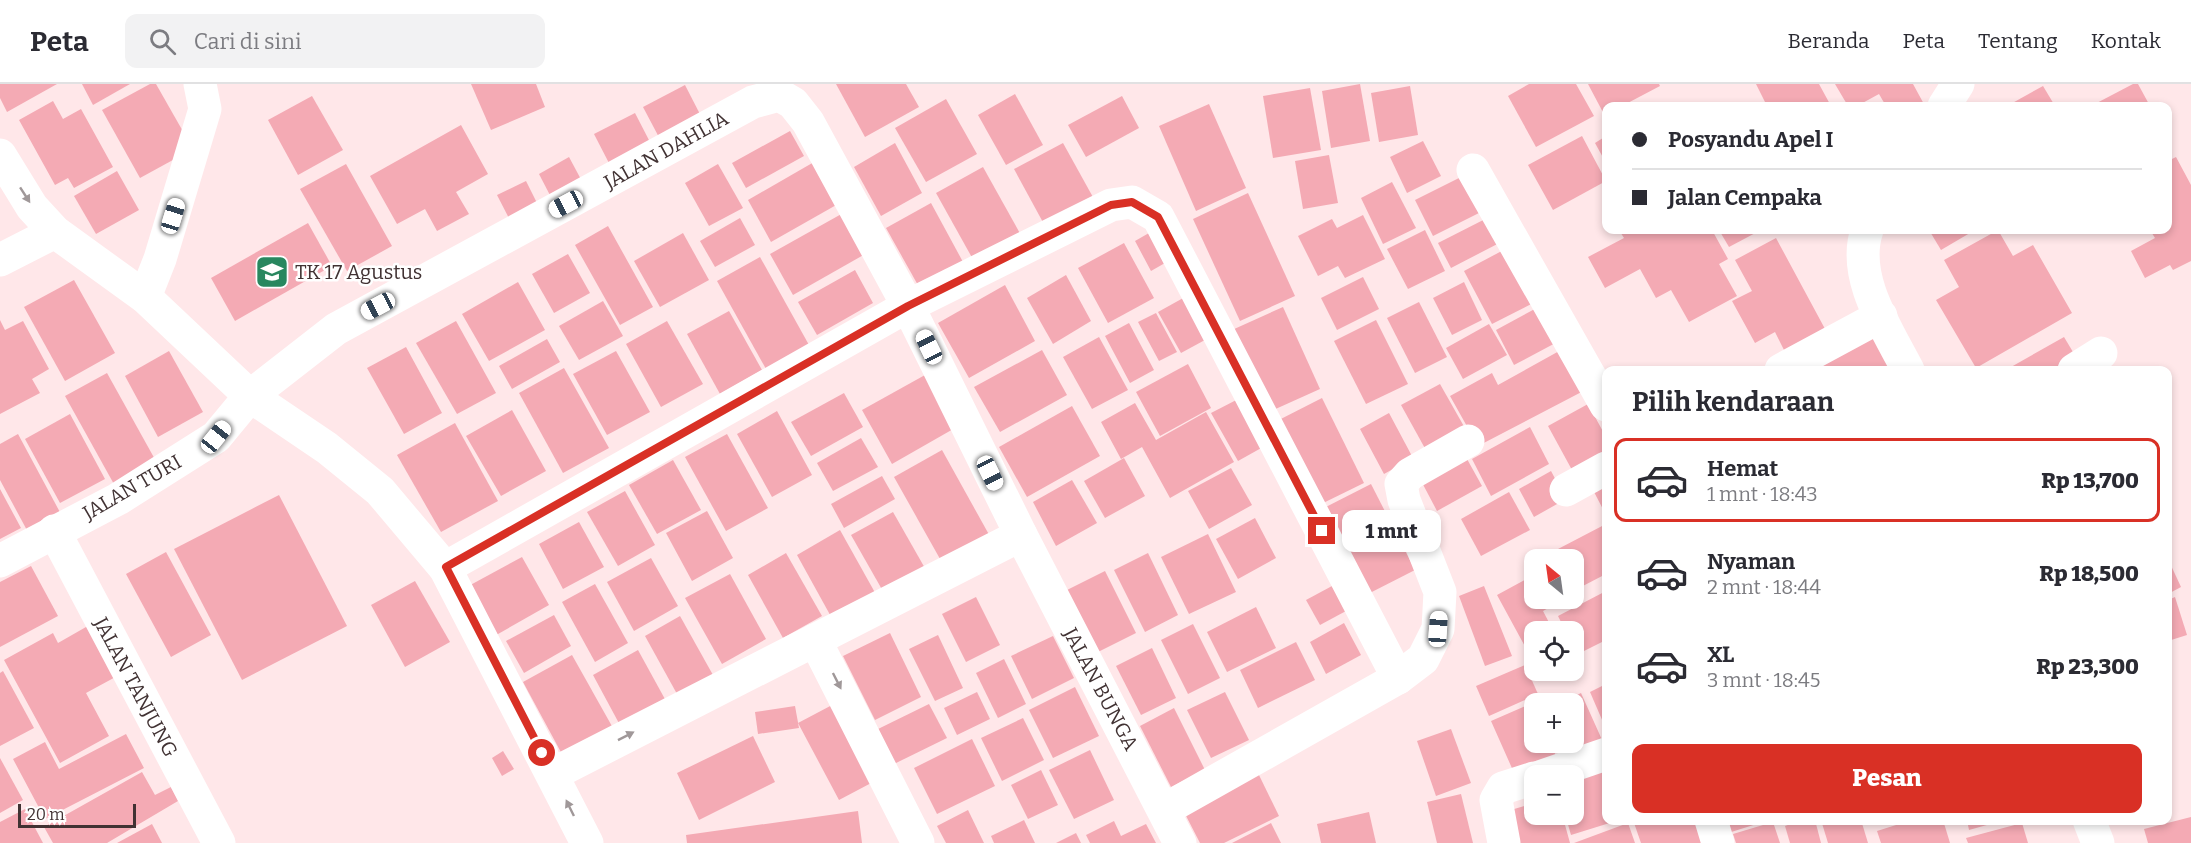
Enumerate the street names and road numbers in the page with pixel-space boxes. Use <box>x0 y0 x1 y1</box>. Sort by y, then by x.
street label: JALAN DAHLIA <box>599 106 733 194</box>
street label: JALAN TURI <box>78 449 186 525</box>
street label: JALAN TANJUNG <box>89 612 183 761</box>
street label: JALAN BUNGA <box>1058 623 1144 755</box>

